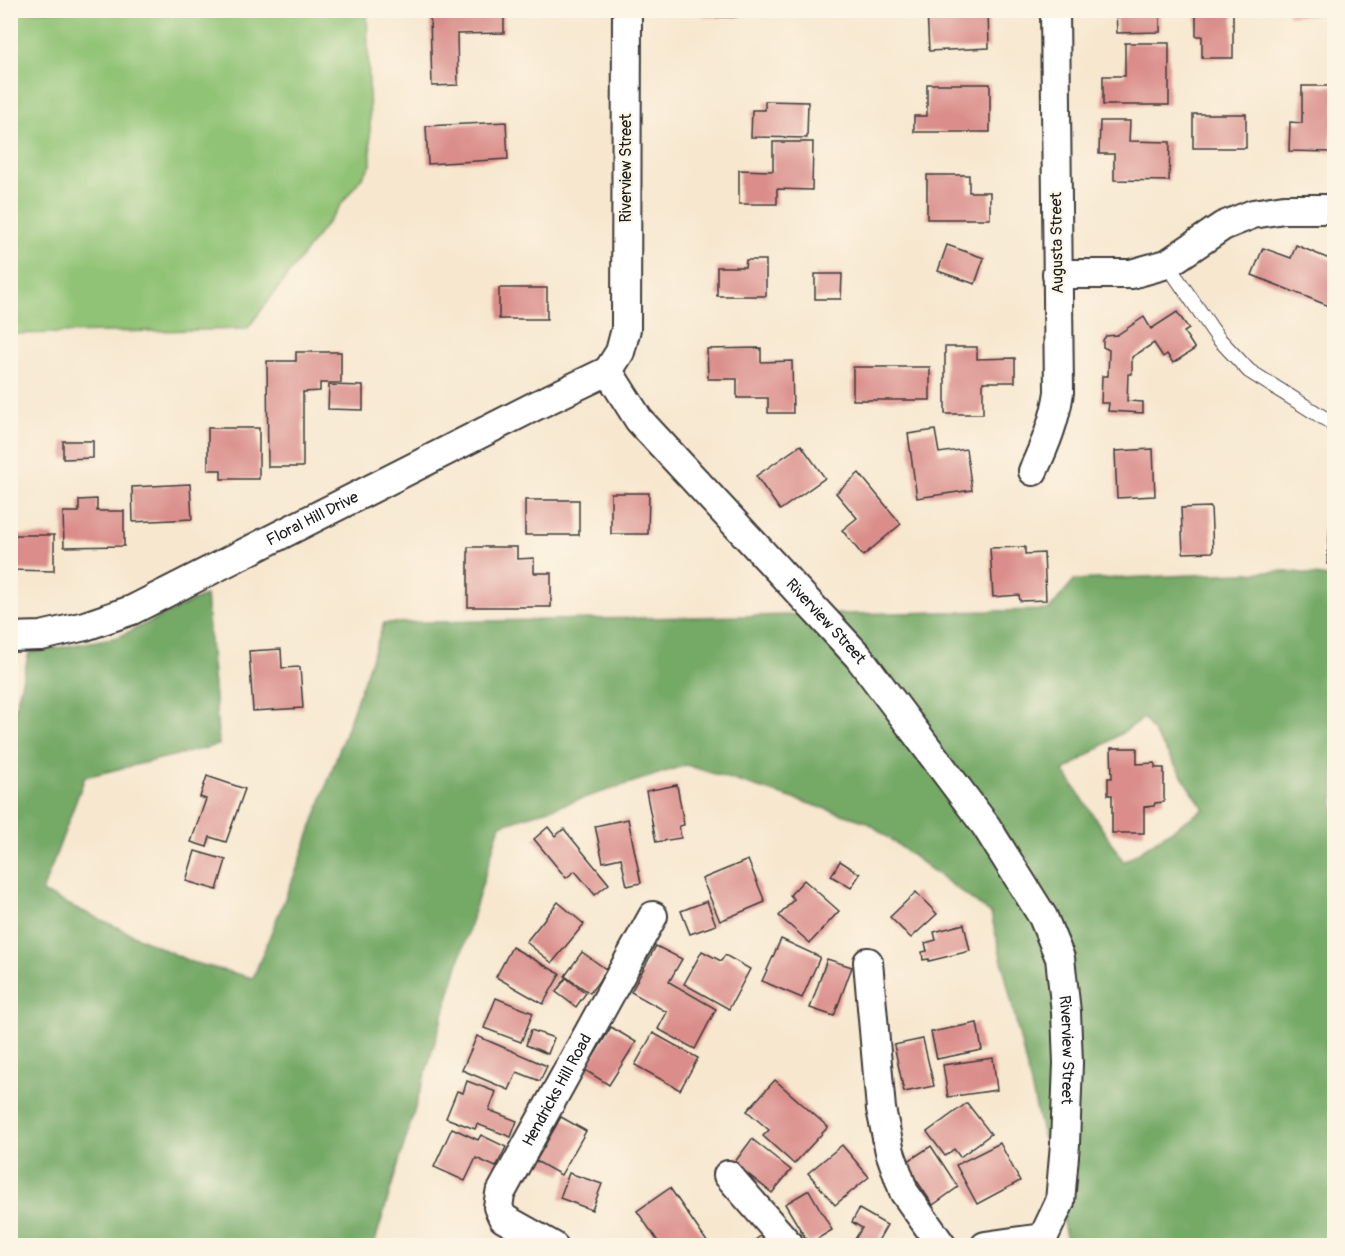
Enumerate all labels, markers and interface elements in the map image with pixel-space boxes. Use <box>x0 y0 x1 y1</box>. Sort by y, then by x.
street label: Riverview Street <box>616 113 636 223</box>
street label: Augusta Street <box>1046 191 1068 294</box>
street label: Floral Hill Drive <box>263 487 362 550</box>
street label: Riverview Street <box>781 575 871 668</box>
street label: Riverview Street <box>1054 994 1078 1105</box>
street label: Hendricks Hill Road <box>518 1031 596 1150</box>

